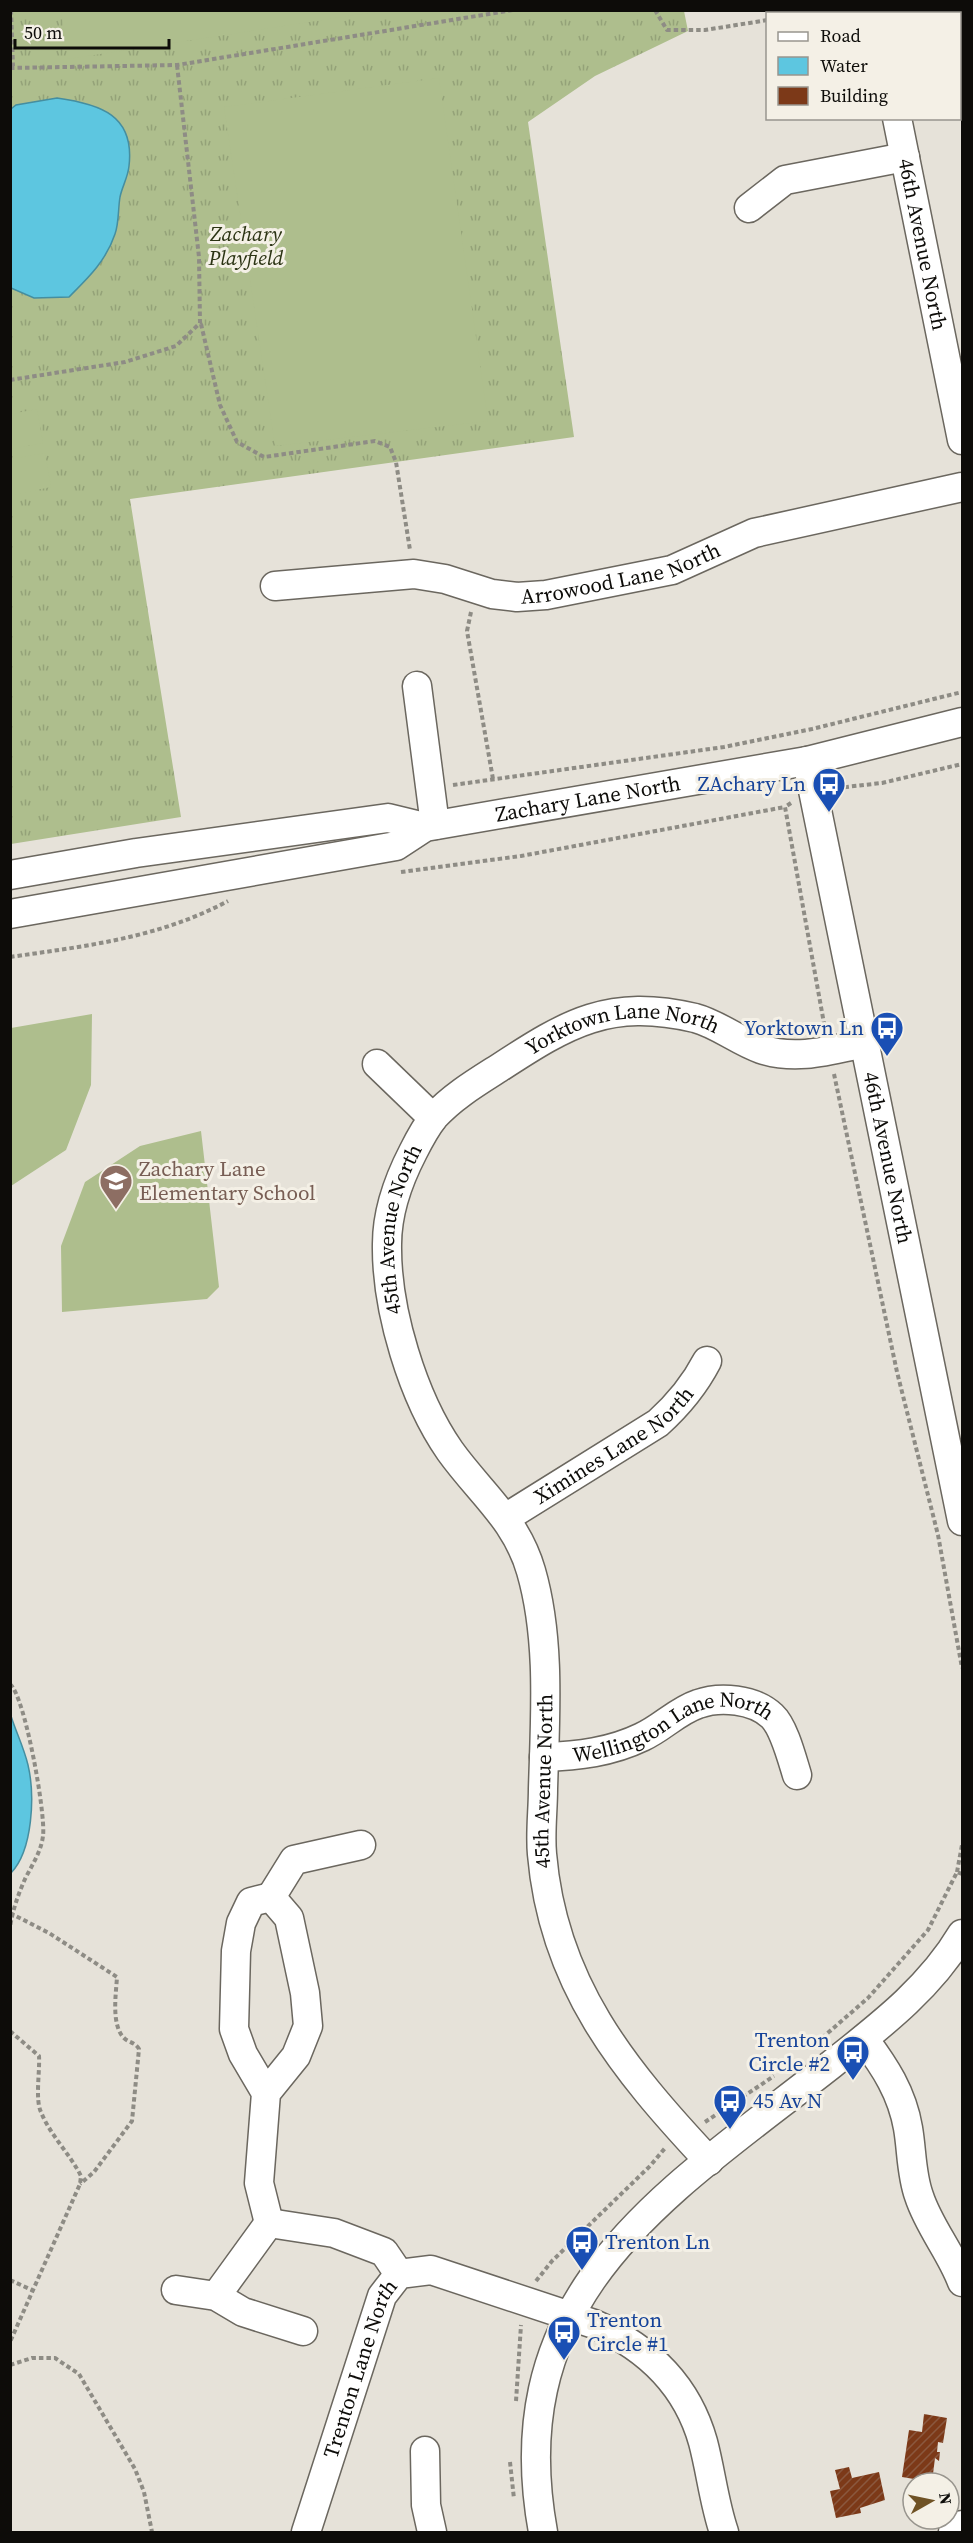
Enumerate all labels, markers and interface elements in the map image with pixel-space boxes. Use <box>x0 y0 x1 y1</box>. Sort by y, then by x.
scale bar <box>15 12 170 50</box>
legend <box>766 12 961 120</box>
text: 50 m <box>24 20 62 45</box>
text: Road <box>820 23 861 48</box>
text: Water <box>820 53 868 78</box>
text: Building <box>820 83 888 108</box>
street label: 46th Avenue North <box>892 156 955 333</box>
park label: Zachary Playfield <box>207 219 284 272</box>
street label: Arrowood Lane North <box>520 535 725 611</box>
bus stop icon: ZAchary Ln <box>811 766 847 813</box>
street label: Zachary Lane North <box>493 768 683 829</box>
place label: ZAchary Ln <box>698 769 806 798</box>
street label: Yorktown Lane North <box>520 996 725 1062</box>
bus stop icon: Yorktown Ln <box>869 1010 905 1057</box>
place label: Yorktown Ln <box>744 1013 864 1042</box>
street label: 46th Avenue North <box>857 1069 920 1246</box>
street label: 45th Avenue North <box>372 1139 429 1317</box>
place label: Zachary Lane Elementary School <box>139 1154 316 1207</box>
school or university icon: Zachary Lane Elementary School <box>98 1163 134 1210</box>
street label: Ximines Lane North <box>528 1380 700 1511</box>
street label: Wellington Lane North <box>571 1685 780 1769</box>
street label: 45th Avenue North <box>526 1694 559 1870</box>
place label: Trenton Circle #2 <box>748 2025 830 2078</box>
bus stop icon: Trenton Circle #2 <box>835 2034 871 2081</box>
bus stop icon: 45 Av N <box>712 2083 748 2130</box>
place label: 45 Av N <box>753 2086 823 2115</box>
bus stop icon: Trenton Ln <box>564 2224 600 2271</box>
place label: Trenton Ln <box>605 2227 711 2256</box>
street label: Trenton Lane North <box>316 2273 404 2462</box>
place label: Trenton Circle #1 <box>587 2305 669 2358</box>
bus stop icon: Trenton Circle #1 <box>546 2314 582 2361</box>
north arrow <box>901 2471 961 2531</box>
text: N <box>934 2491 958 2506</box>

